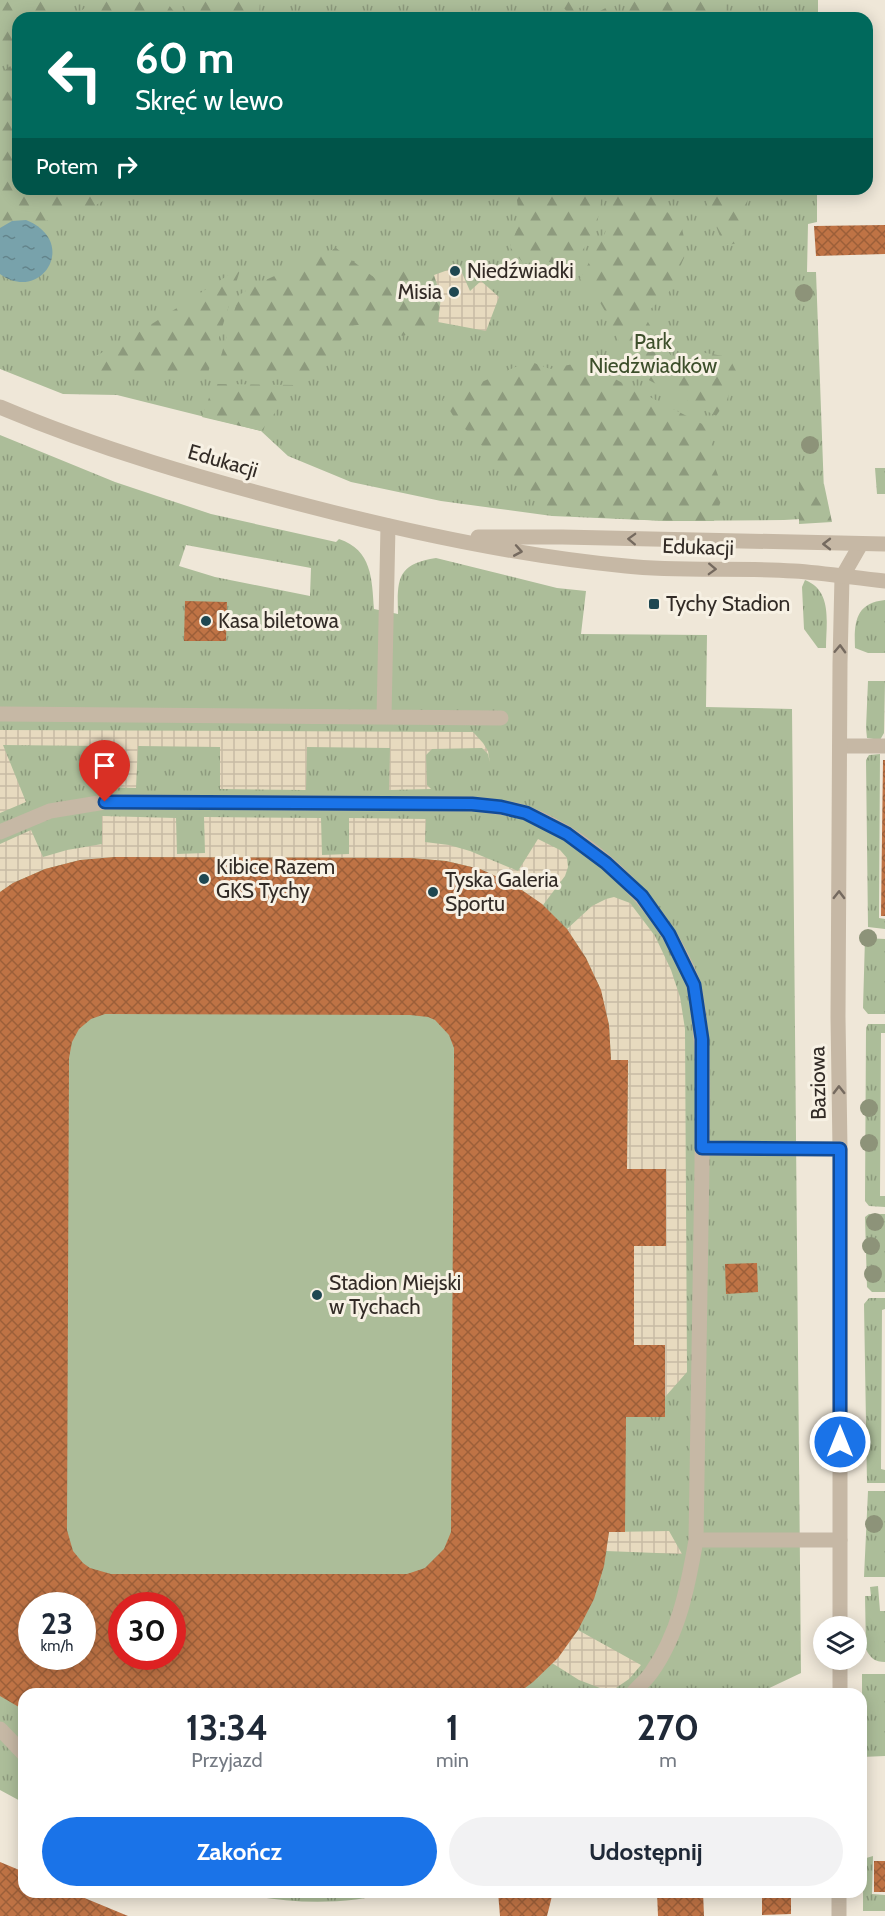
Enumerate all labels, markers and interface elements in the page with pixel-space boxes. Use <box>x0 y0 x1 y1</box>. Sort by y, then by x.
text: 60 m <box>135 32 234 84</box>
icon: left <box>36 36 114 114</box>
text: Skręć w lewo <box>135 84 283 117</box>
icon: right <box>110 150 143 183</box>
text: Potem <box>36 153 98 180</box>
place label: Niedźwiadki <box>467 258 574 283</box>
marker: Niedźwiadki <box>448 264 462 278</box>
place label: Misia <box>397 279 442 304</box>
marker: Misia <box>447 285 461 299</box>
park label: Park Niedźwiadków <box>589 329 717 378</box>
street label: Edukacji <box>185 439 261 483</box>
one-way arrow <box>627 532 636 545</box>
street label: Edukacji <box>662 533 734 561</box>
one-way arrow <box>822 538 831 550</box>
one-way arrow <box>512 544 522 557</box>
one-way arrow <box>707 563 716 575</box>
place label: Tychy Stadion <box>666 591 790 616</box>
marker: Tychy Stadion <box>647 597 661 611</box>
place label: Kasa biletowa <box>218 608 339 633</box>
marker: Kasa biletowa <box>199 614 213 628</box>
one-way arrow <box>834 644 846 653</box>
pin <box>79 740 130 802</box>
icon: arrive <box>88 749 121 782</box>
place label: Kibice Razem GKS Tychy <box>216 854 335 903</box>
place label: Tyska Galeria Sportu <box>445 867 559 916</box>
marker: Kibice Razem GKS Tychy <box>197 872 211 886</box>
marker: Tyska Galeria Sportu <box>426 885 440 899</box>
one-way arrow <box>833 891 845 900</box>
street label: Baziowa <box>804 1046 831 1120</box>
one-way arrow <box>833 1086 845 1095</box>
place label: Stadion Miejski w Tychach <box>329 1270 461 1319</box>
marker: Stadion Miejski w Tychach <box>310 1288 324 1302</box>
position arrow <box>808 1410 872 1474</box>
speed limit sign: 30 <box>108 1592 186 1670</box>
text: 23 <box>41 1605 73 1642</box>
map controls <box>813 1616 867 1670</box>
button: layers <box>813 1616 867 1670</box>
text: km/h <box>41 1637 73 1655</box>
text: 13:34 <box>186 1705 268 1749</box>
text: 1 <box>446 1705 459 1749</box>
text: 270 <box>637 1705 699 1749</box>
text: Przyjazd <box>191 1748 263 1772</box>
text: min <box>436 1748 469 1772</box>
text: m <box>659 1748 677 1772</box>
button: Zakończ <box>42 1817 437 1886</box>
button: Udostępnij <box>449 1817 843 1886</box>

